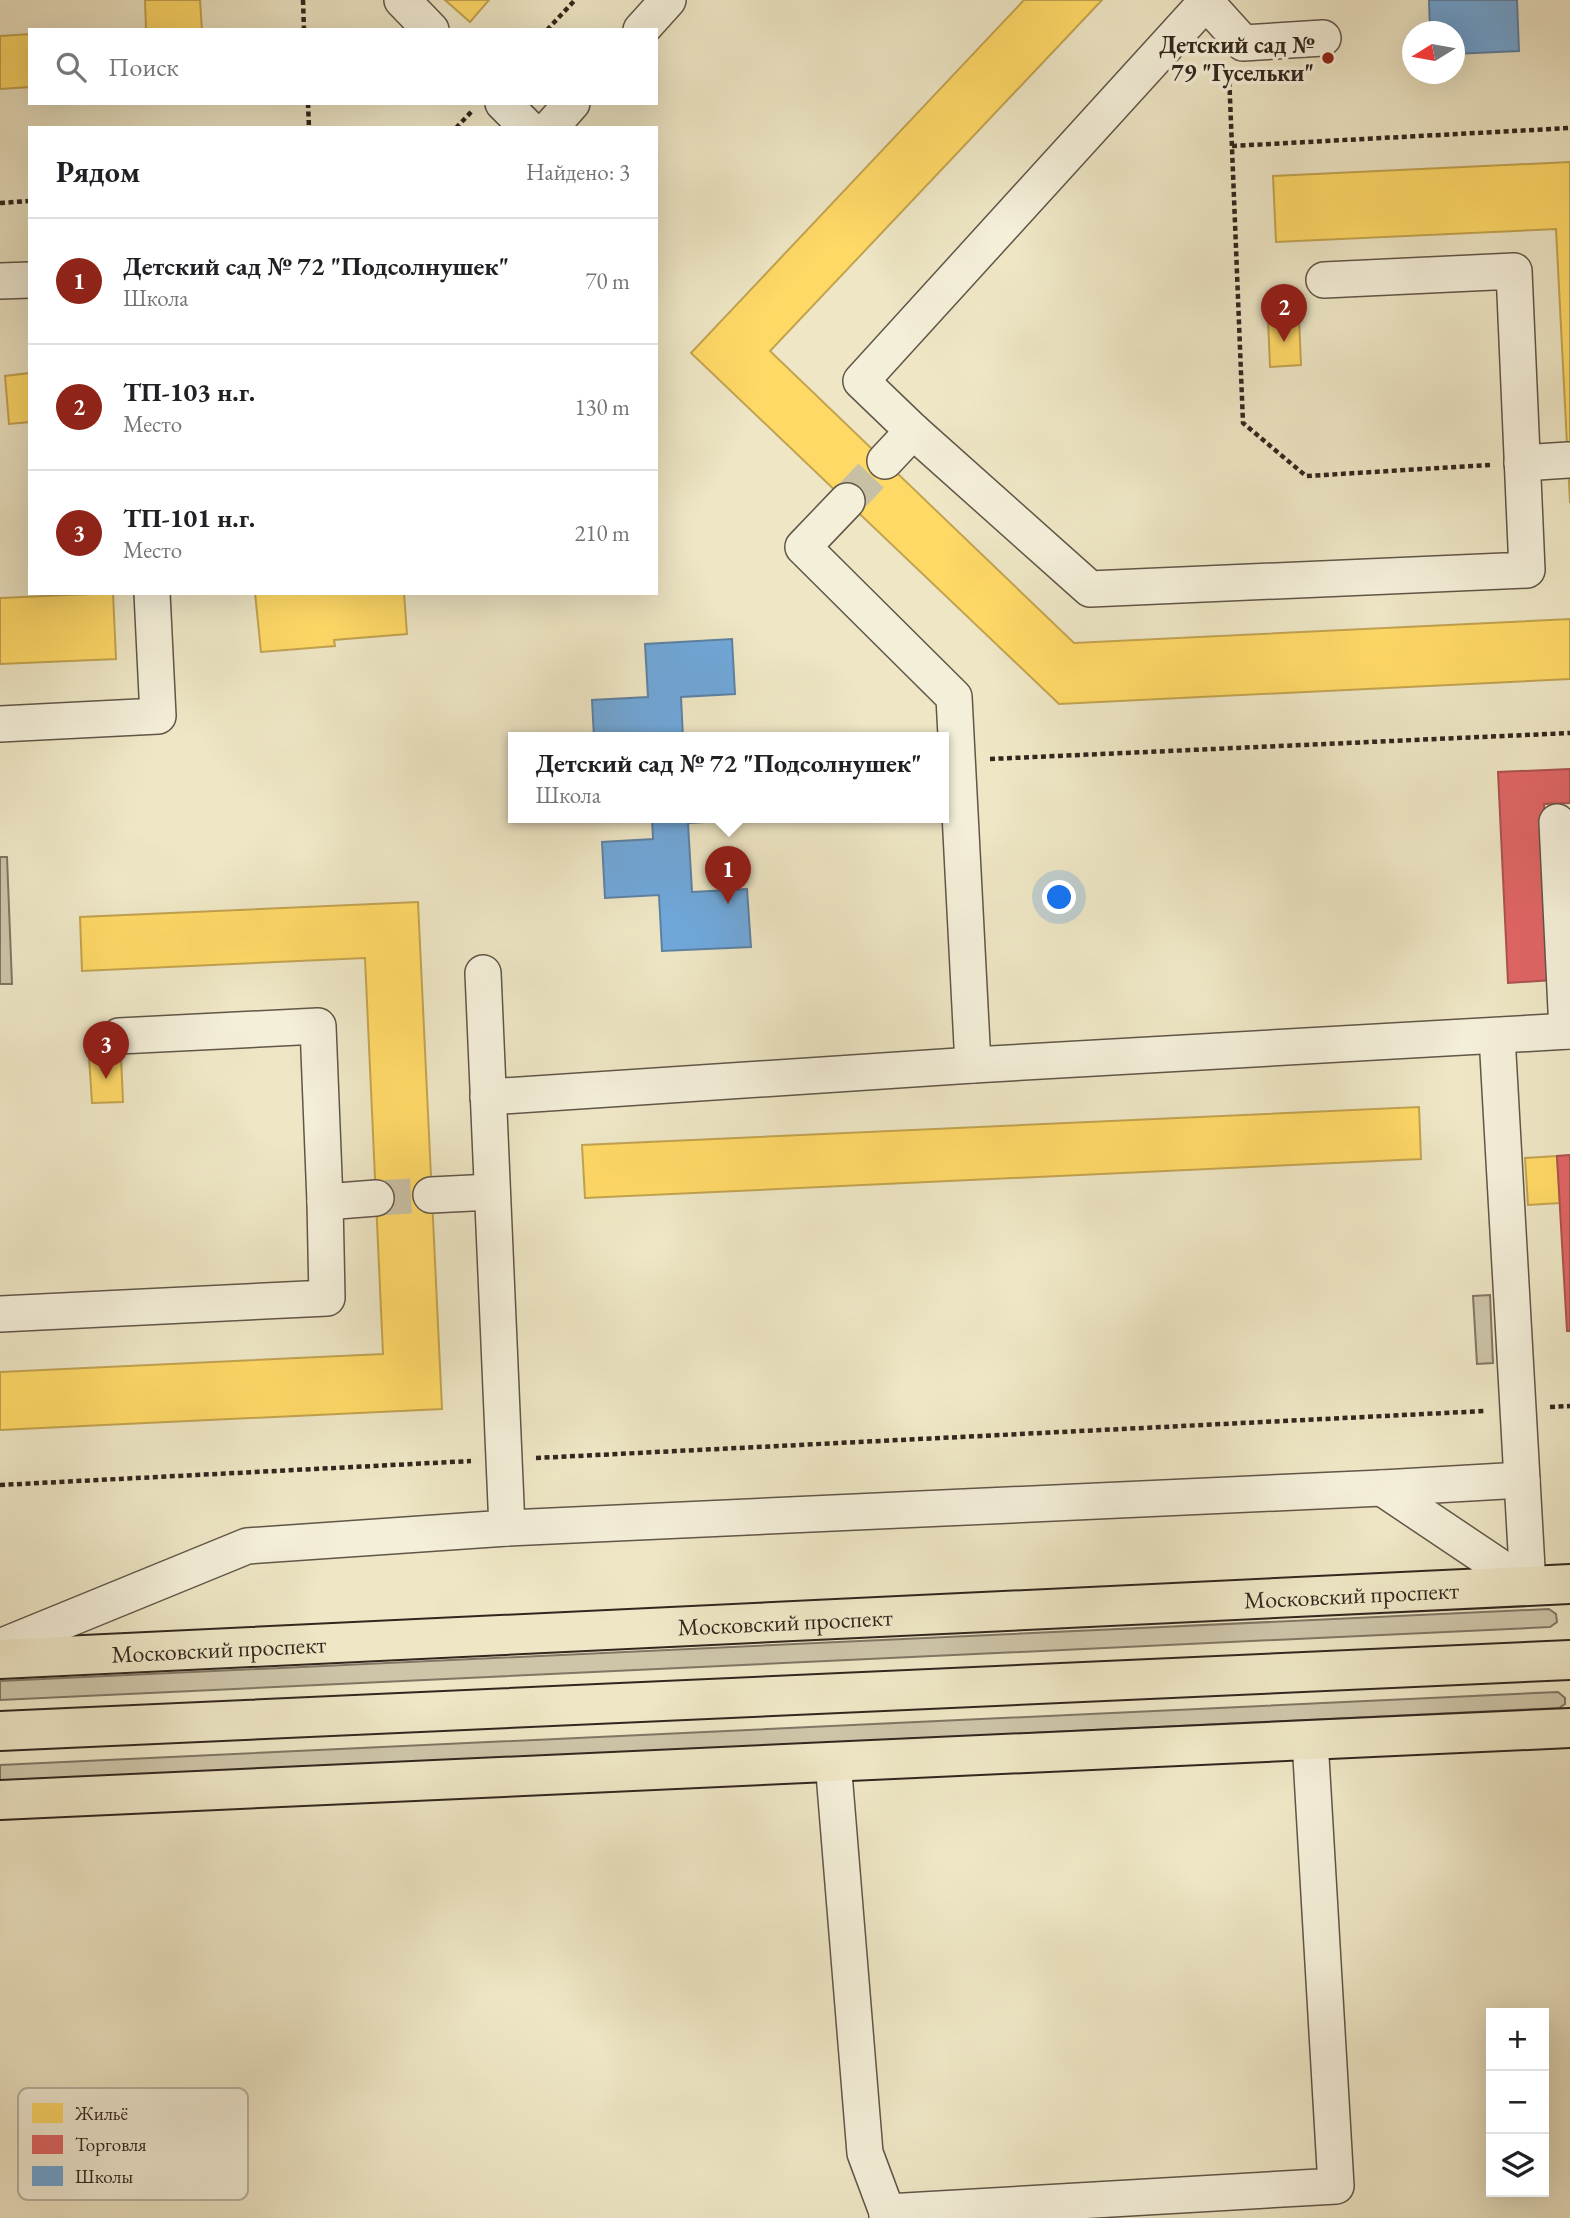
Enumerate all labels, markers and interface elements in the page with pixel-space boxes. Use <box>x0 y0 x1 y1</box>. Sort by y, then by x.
north arrow <box>1402 21 1465 84</box>
search box <box>28 28 658 105</box>
place label: Детский сад № 79 "Гусельки" <box>1159 29 1315 89</box>
icon: search <box>52 48 90 86</box>
text: Поиск <box>108 50 179 84</box>
marker: Детский сад № 79 "Гусельки" <box>1320 50 1336 66</box>
text: Рядом <box>56 152 140 191</box>
text: Найдено: 3 <box>526 157 630 187</box>
text: Детский сад № 72 "Подсолнушек" <box>123 249 509 283</box>
text: 1 <box>73 266 85 296</box>
text: 70 m <box>585 266 630 296</box>
text: Школа <box>123 283 188 313</box>
pin: 2 <box>1261 284 1307 342</box>
text: ТП-103 н.г. <box>123 375 255 409</box>
text: 2 <box>73 392 85 422</box>
text: 130 m <box>574 392 630 422</box>
text: Место <box>123 409 182 439</box>
text: ТП-101 н.г. <box>123 501 255 535</box>
text: 3 <box>73 518 85 548</box>
text: 210 m <box>574 518 630 548</box>
text: Место <box>123 535 182 565</box>
popup <box>508 732 949 823</box>
text: Детский сад № 72 "Подсолнушек" <box>535 746 922 780</box>
text: Школа <box>535 780 601 810</box>
pin: 1 <box>705 846 751 904</box>
your location <box>1042 880 1076 914</box>
pin: 3 <box>83 1021 129 1079</box>
street label: Московский проспект <box>1243 1574 1460 1615</box>
street label: Московский проспект <box>677 1601 894 1642</box>
street label: Московский проспект <box>110 1628 327 1669</box>
map controls <box>1486 2008 1549 2197</box>
button: + <box>1486 2008 1549 2071</box>
button: − <box>1486 2071 1549 2134</box>
legend <box>18 2088 248 2200</box>
text: Жильё <box>74 2101 128 2126</box>
text: Торговля <box>75 2132 147 2157</box>
button: layers <box>1486 2134 1549 2197</box>
text: Школы <box>75 2164 133 2189</box>

